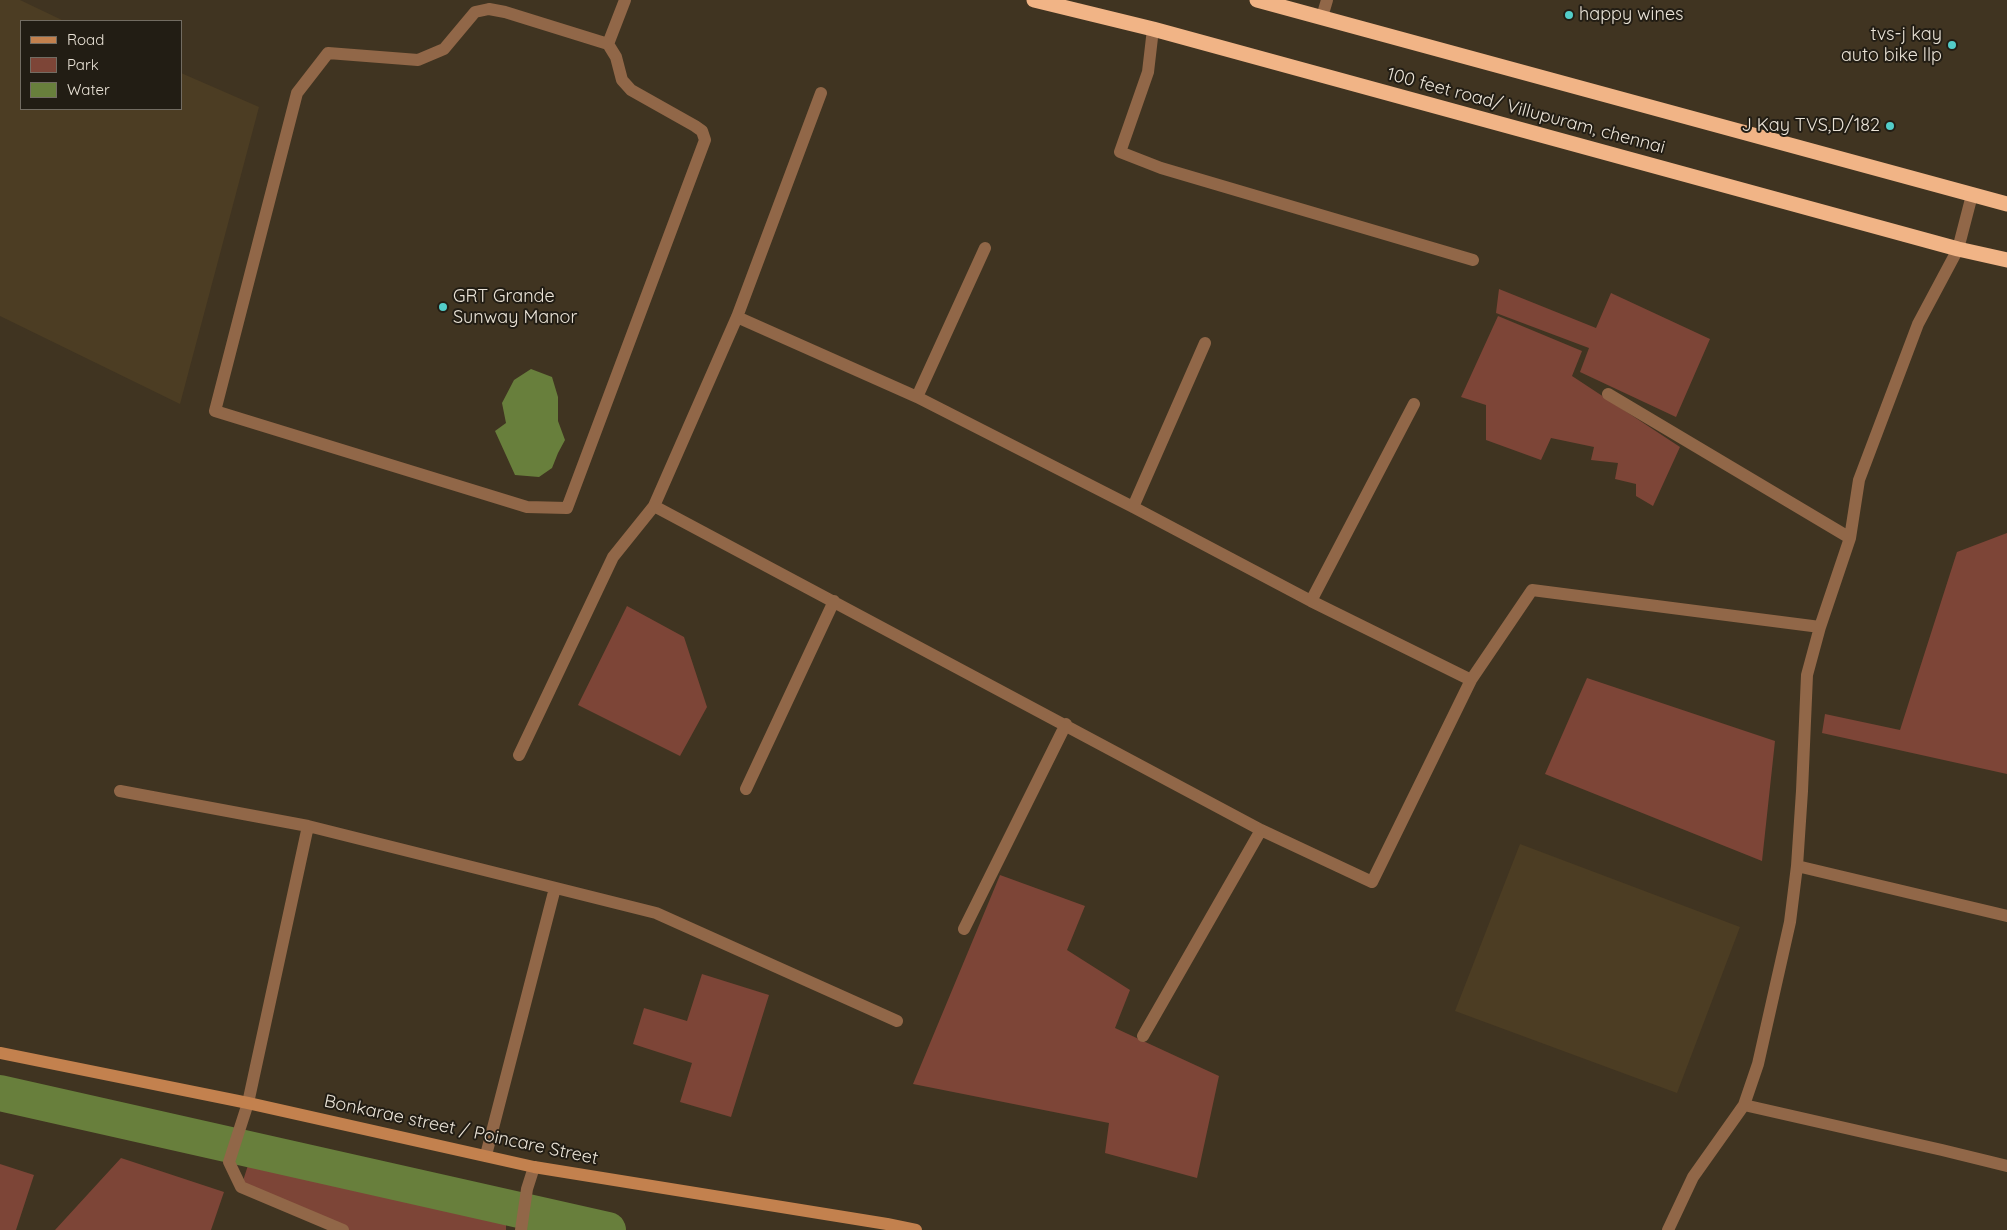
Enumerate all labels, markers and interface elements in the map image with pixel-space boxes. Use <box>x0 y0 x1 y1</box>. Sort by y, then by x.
place label: happy wines <box>1579 4 1683 26</box>
marker: happy wines <box>1563 9 1575 21</box>
legend <box>20 20 182 110</box>
place label: tvs-j kay auto bike llp <box>1841 24 1942 66</box>
text: Road <box>67 30 104 49</box>
marker: tvs-j kay auto bike llp <box>1946 39 1958 51</box>
text: Park <box>67 55 99 74</box>
street label: 100 feet road/ Villupuram, chennai <box>1385 63 1667 159</box>
text: Water <box>67 80 110 99</box>
place label: J Kay TVS,D/182 <box>1741 115 1880 137</box>
marker: J Kay TVS,D/182 <box>1884 120 1896 132</box>
place label: GRT Grande Sunway Manor <box>453 286 577 328</box>
marker: GRT Grande Sunway Manor <box>437 301 449 313</box>
street label: Bonkarae street / Poincare Street <box>322 1090 600 1170</box>

